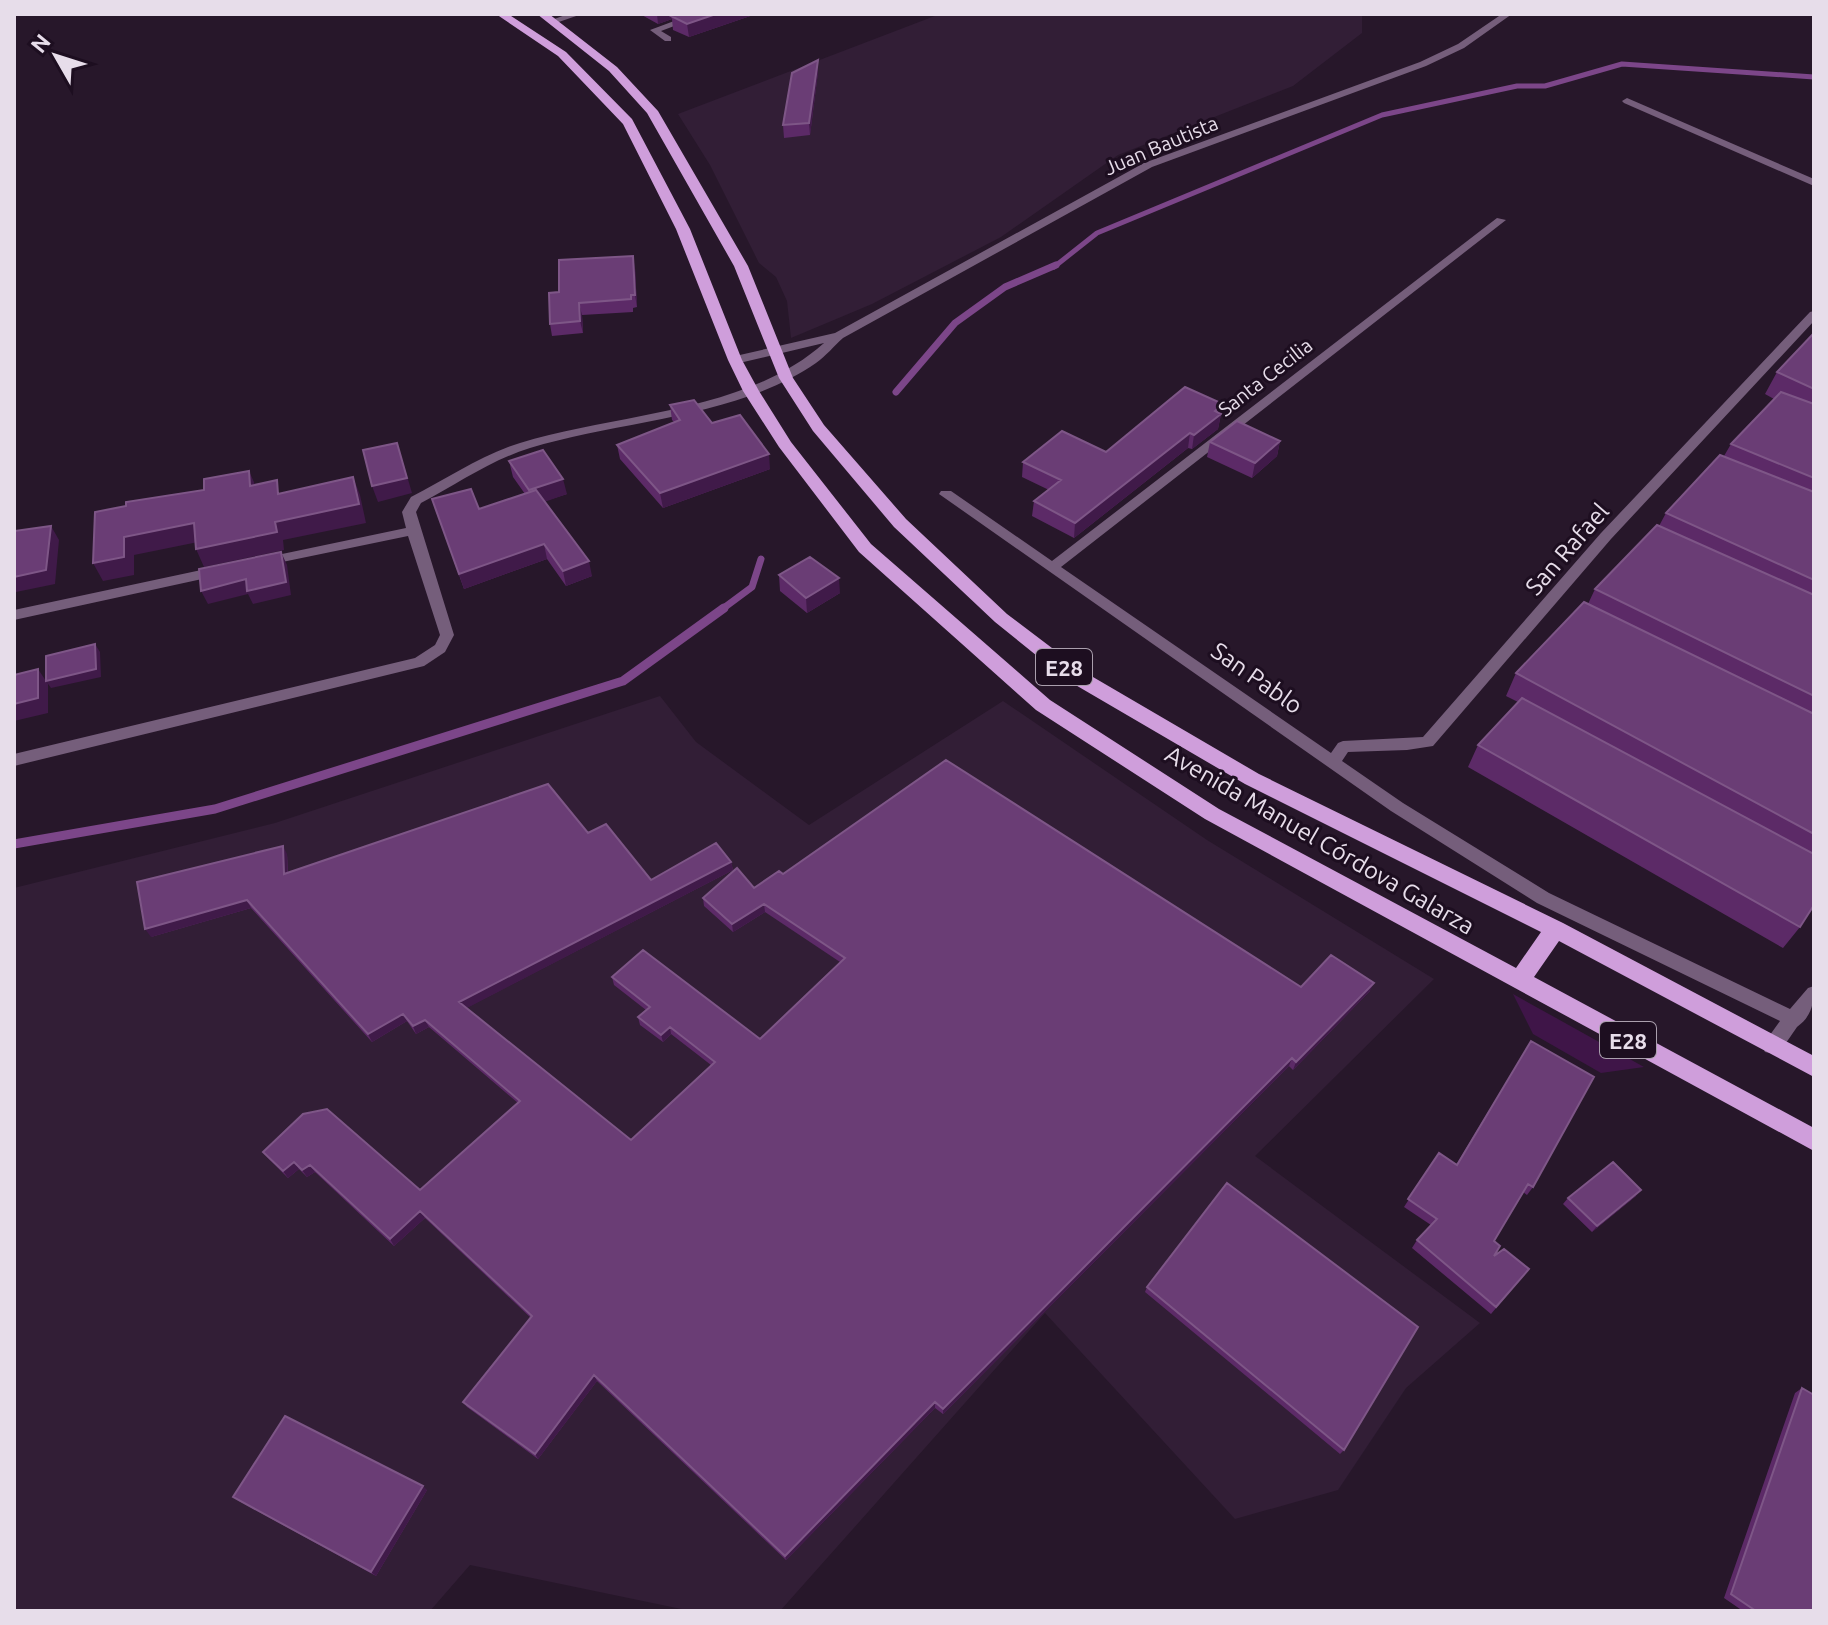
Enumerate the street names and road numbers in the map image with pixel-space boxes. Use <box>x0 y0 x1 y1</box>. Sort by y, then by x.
street label: Juan Bautista <box>1101 111 1221 179</box>
street label: Santa Cecilia <box>1214 333 1316 421</box>
street label: San Rafael <box>1520 498 1614 600</box>
street label: San Pablo <box>1206 637 1308 719</box>
road number: E28 <box>1036 649 1092 685</box>
street label: Avenida Manuel Córdova Galarza <box>1161 740 1479 940</box>
road number: E28 <box>1600 1022 1656 1058</box>

